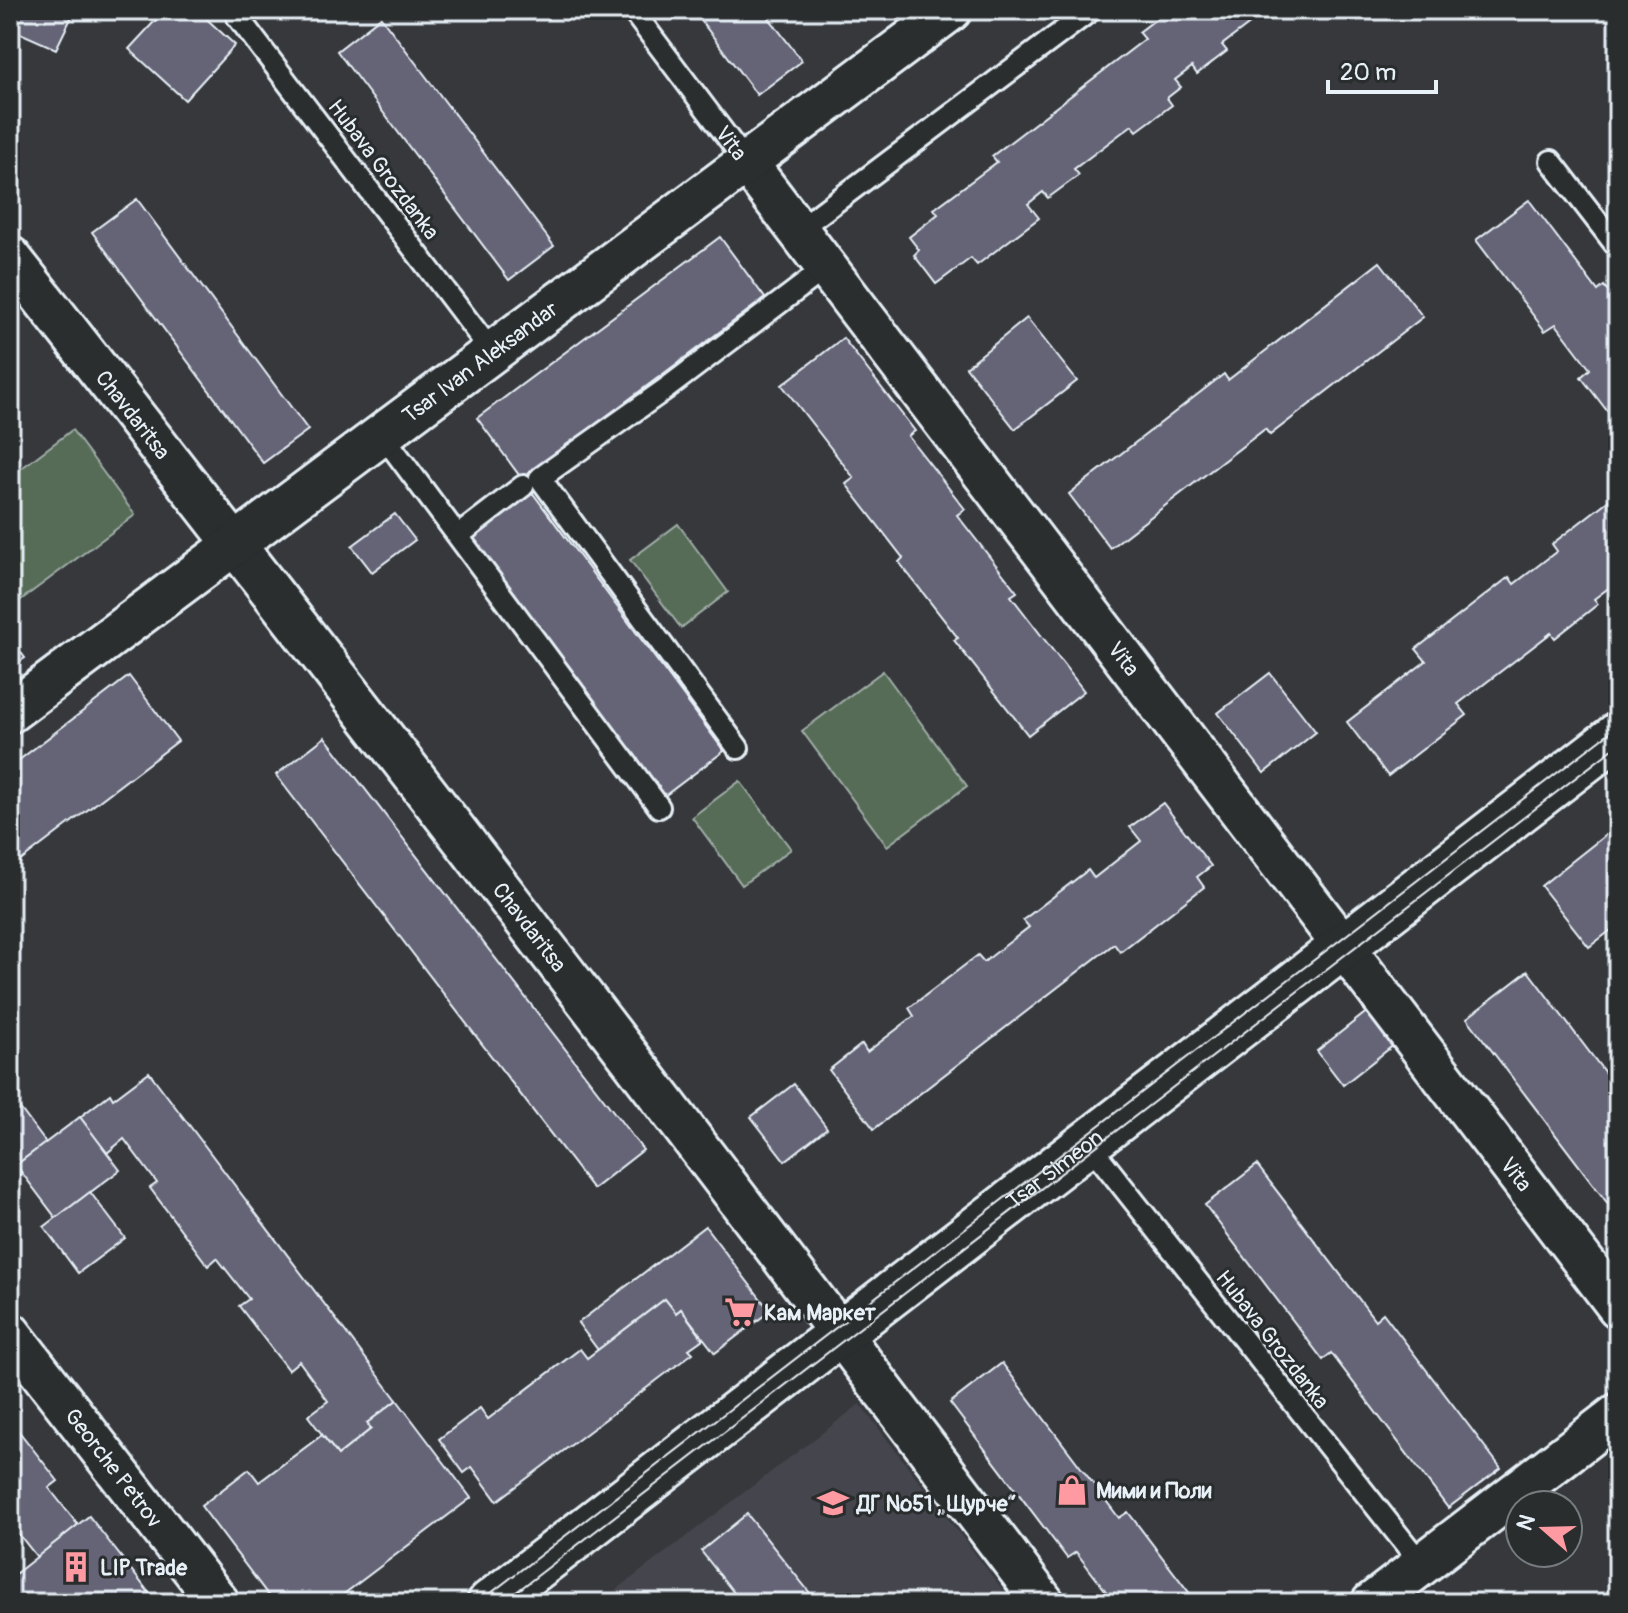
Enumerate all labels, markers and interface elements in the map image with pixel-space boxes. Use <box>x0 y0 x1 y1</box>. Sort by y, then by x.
scale bar <box>1328 44 1436 94</box>
text: 20 m <box>1340 58 1396 87</box>
street label: Hubava Grozdanka <box>321 94 445 245</box>
street label: Vita <box>709 121 753 166</box>
street label: Tsar Ivan Aleksandar <box>397 295 564 430</box>
street label: Chavdaritsa <box>89 365 176 465</box>
street label: Vita <box>1101 636 1145 682</box>
street label: Chavdaritsa <box>486 877 572 978</box>
street label: Tsar Simeon <box>1001 1124 1109 1216</box>
street label: Vita <box>1494 1152 1538 1197</box>
street label: Hubava Grozdanka <box>1209 1265 1335 1415</box>
supermarket icon: Кам Маркет <box>723 1295 757 1329</box>
place label: Кам Маркет <box>764 1299 877 1327</box>
street label: Georche Petrov <box>58 1403 168 1533</box>
shop icon: Мими и Поли <box>1055 1473 1089 1507</box>
place label: Мими и Поли <box>1096 1477 1212 1505</box>
school or university icon: ДГ №51 „Щурче“ <box>816 1486 850 1520</box>
north arrow <box>1504 1489 1584 1569</box>
place label: ДГ №51 „Щурче“ <box>855 1490 1017 1518</box>
text: N <box>1510 1511 1542 1534</box>
building icon: LIP Trade <box>59 1550 93 1584</box>
place label: LIP Trade <box>100 1554 188 1582</box>

